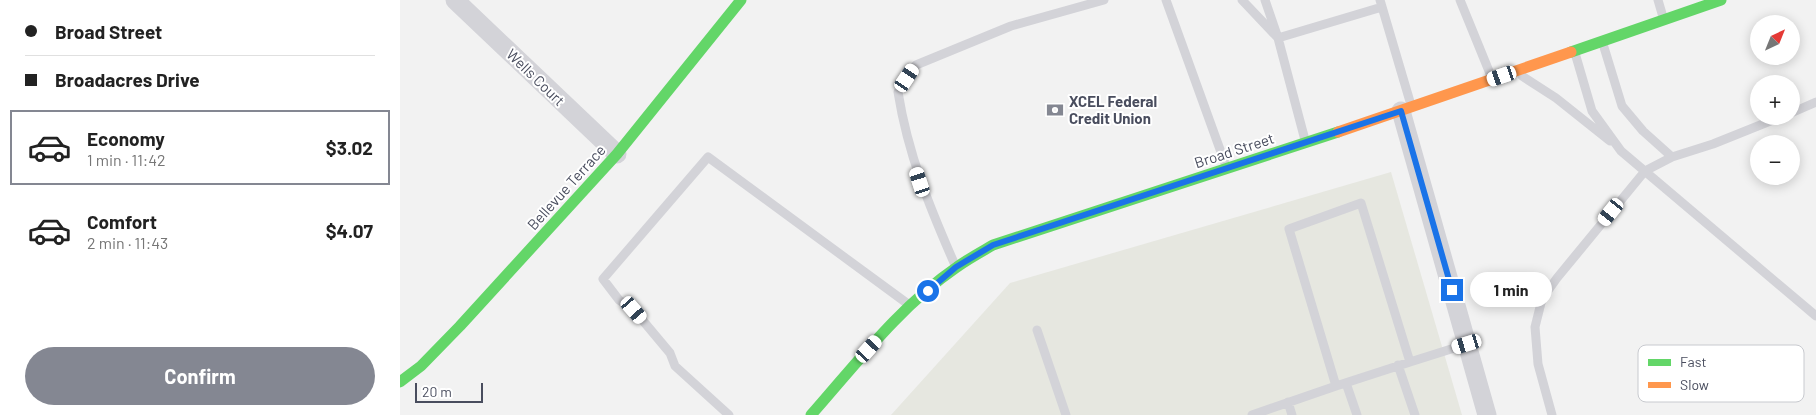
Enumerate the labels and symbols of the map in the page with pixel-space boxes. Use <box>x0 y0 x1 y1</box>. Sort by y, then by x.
north arrow <box>1750 15 1800 65</box>
street label: Wells Court <box>503 45 569 109</box>
car <box>892 61 921 95</box>
car <box>1485 64 1518 88</box>
place label: XCEL Federal Credit Union <box>1069 92 1157 127</box>
bank icon: XCEL Federal Credit Union <box>1045 100 1065 120</box>
street label: Broad Street <box>1192 129 1276 171</box>
street label: Bellevue Terrace <box>523 141 609 233</box>
car <box>908 165 931 199</box>
car <box>1595 196 1626 228</box>
callout: 1 min <box>1470 272 1552 308</box>
route end <box>1441 279 1463 301</box>
route start <box>917 280 939 302</box>
car <box>618 294 649 326</box>
car <box>1450 332 1483 356</box>
car <box>853 333 884 365</box>
legend <box>1638 345 1804 402</box>
text: Fast <box>1680 353 1706 370</box>
text: Slow <box>1680 376 1709 393</box>
scale bar <box>415 380 482 403</box>

